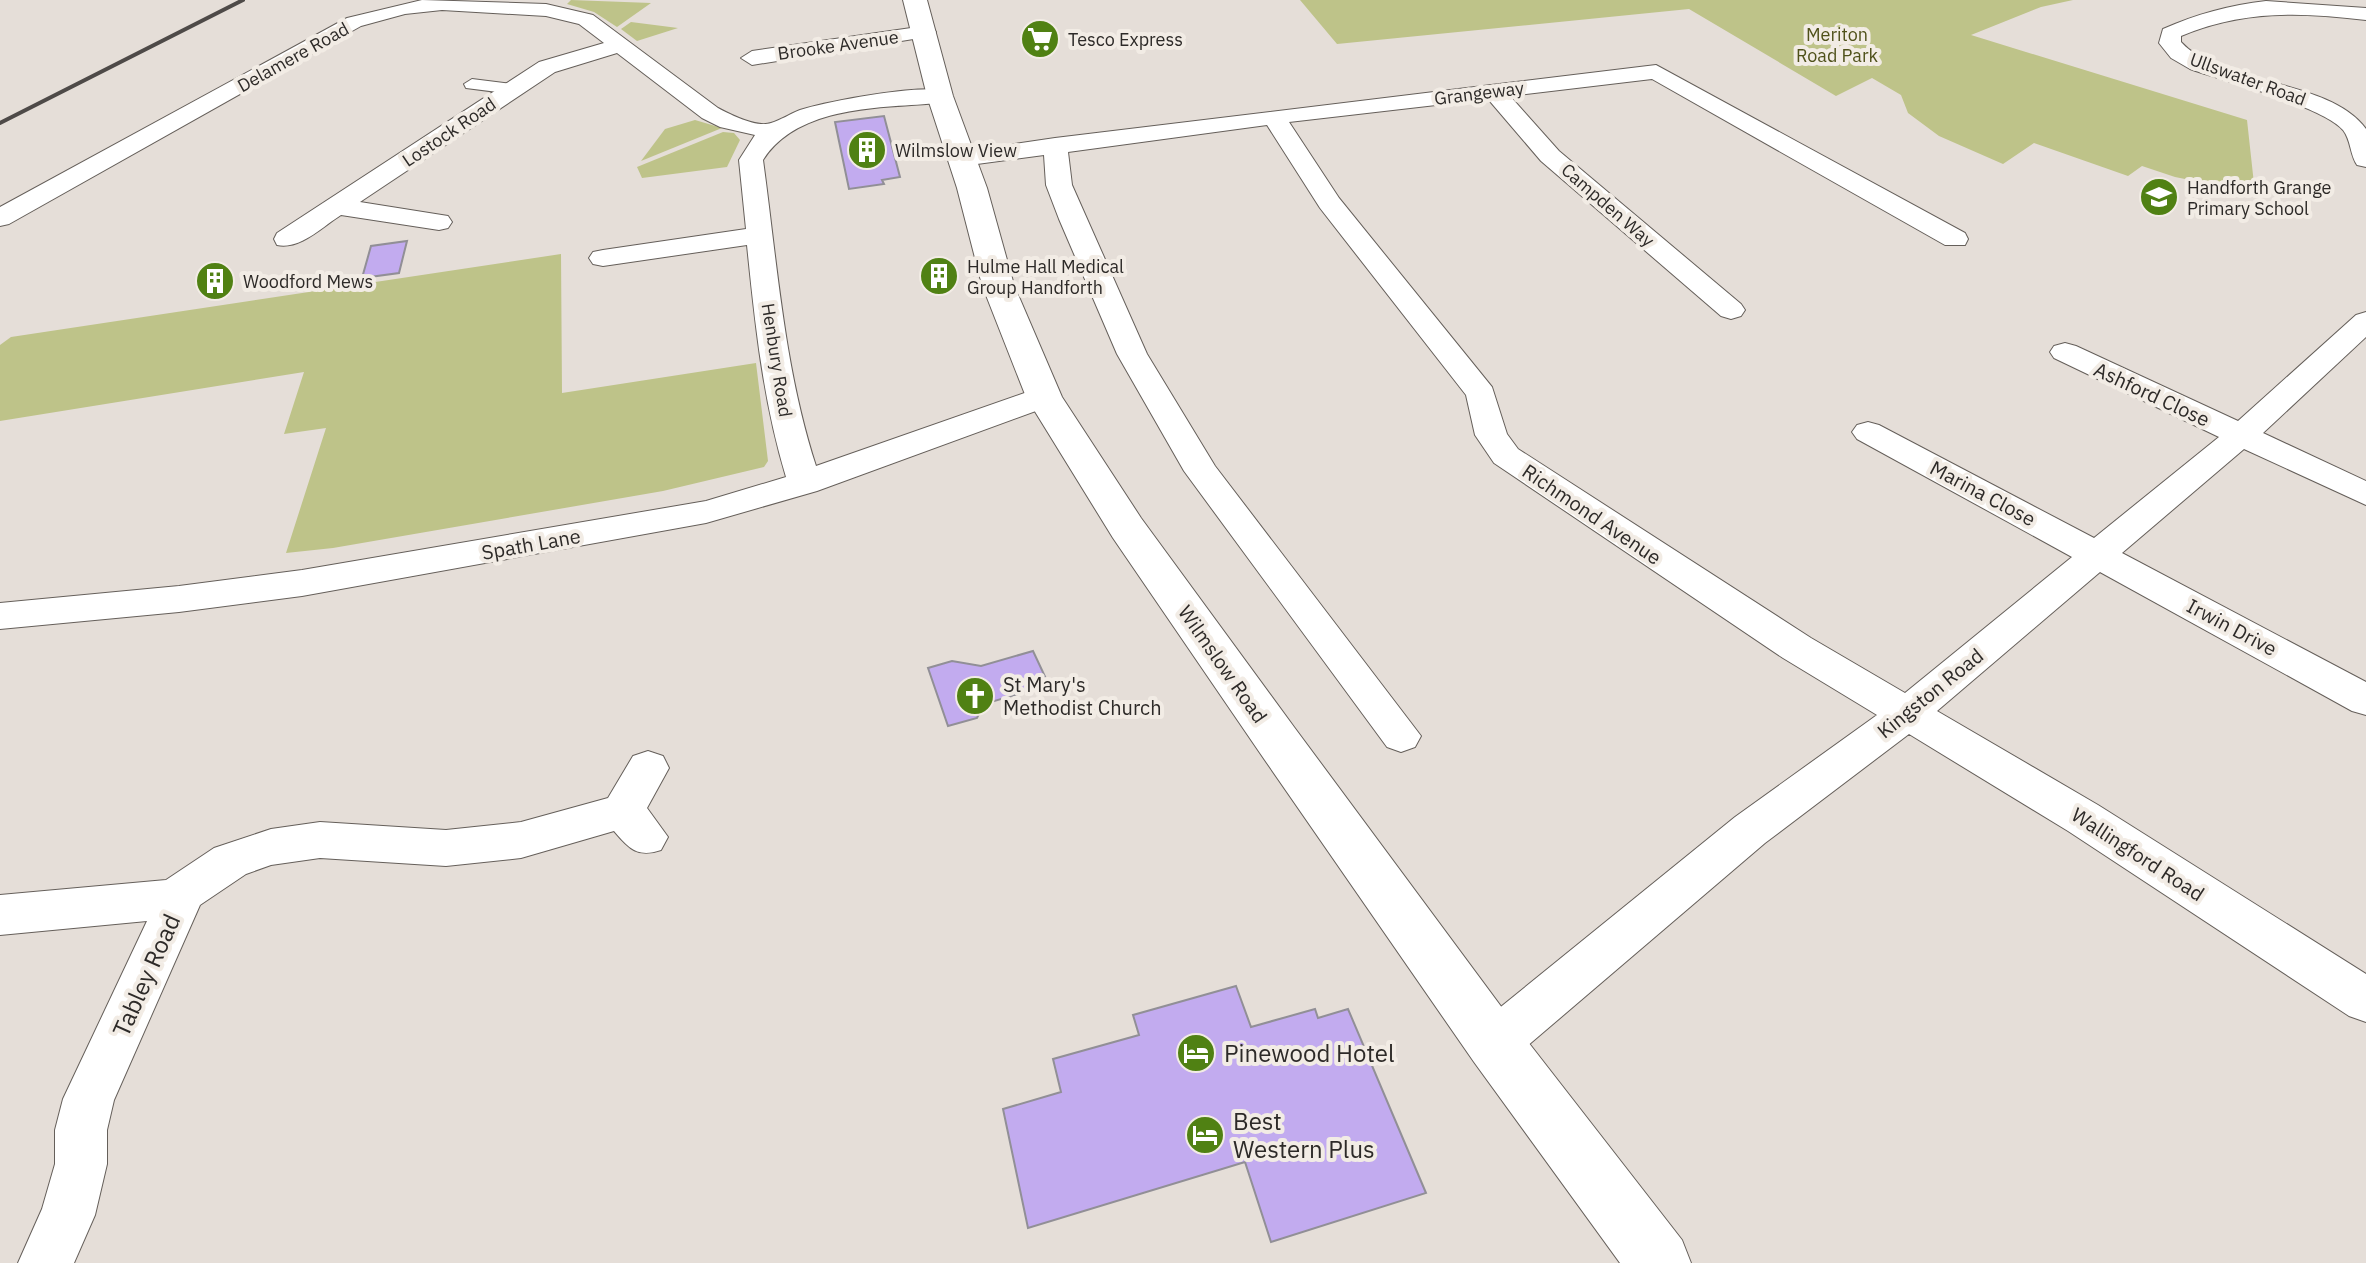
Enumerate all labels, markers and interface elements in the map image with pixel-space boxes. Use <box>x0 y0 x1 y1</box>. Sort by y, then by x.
street label: Delamere Road <box>233 17 353 97</box>
supermarket icon: Tesco Express <box>1019 18 1061 60</box>
park label: Meriton Road Park <box>1796 23 1879 67</box>
street label: Brooke Avenue <box>776 25 900 65</box>
place label: Tesco Express <box>1068 28 1183 51</box>
street label: Ullswater Road <box>2187 47 2309 111</box>
street label: Grangeway <box>1433 76 1525 110</box>
street label: Lostock Road <box>398 92 500 172</box>
building icon: Wilmslow View <box>846 129 888 171</box>
place label: Wilmslow View <box>895 139 1017 162</box>
street label: Campden Way <box>1557 158 1659 252</box>
school or university icon: Handforth Grange Primary School <box>2138 176 2180 218</box>
place label: Handforth Grange Primary School <box>2187 176 2332 220</box>
building icon: Hulme Hall Medical Group Handforth <box>918 255 960 297</box>
place label: Hulme Hall Medical Group Handforth <box>967 255 1124 299</box>
building icon: Woodford Mews <box>194 260 236 302</box>
place label: Woodford Mews <box>243 270 373 293</box>
street label: Henbury Road <box>757 301 797 419</box>
street label: Ashford Close <box>2090 355 2214 433</box>
street label: Marina Close <box>1926 454 2040 532</box>
street label: Richmond Avenue <box>1517 457 1667 571</box>
street label: Spath Lane <box>479 522 583 566</box>
street label: Irwin Drive <box>2182 592 2282 662</box>
street label: Wilmslow Road <box>1172 600 1274 728</box>
street label: Kingston Road <box>1871 642 1989 744</box>
place label: St Mary's Methodist Church <box>1003 671 1162 721</box>
church icon: St Mary's Methodist Church <box>954 675 996 717</box>
street label: Wallingford Road <box>2066 801 2210 907</box>
street label: Tabley Road <box>105 909 187 1041</box>
hotel icon: Pinewood Hotel <box>1175 1032 1217 1074</box>
place label: Pinewood Hotel <box>1224 1037 1394 1069</box>
place label: Best Western Plus <box>1233 1105 1375 1165</box>
hotel icon: Best Western Plus <box>1184 1114 1226 1156</box>

